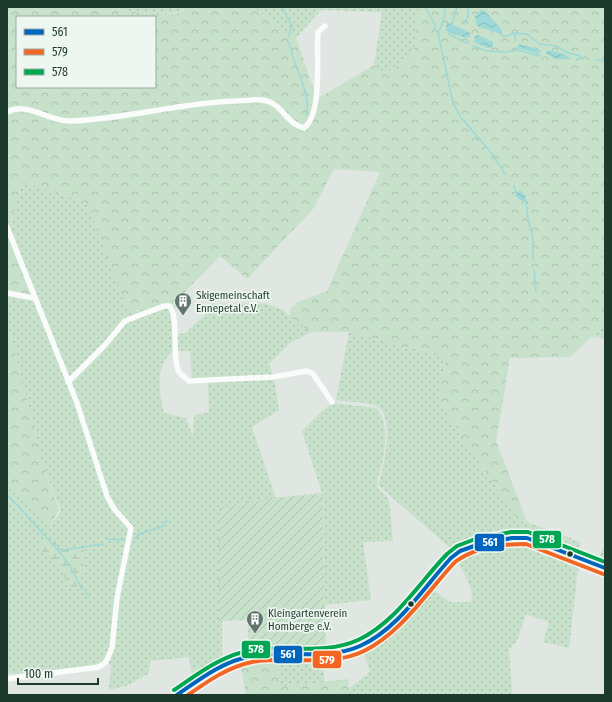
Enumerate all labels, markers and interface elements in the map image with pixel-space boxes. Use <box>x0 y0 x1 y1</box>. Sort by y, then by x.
legend <box>16 16 156 88</box>
text: 561 <box>52 25 68 39</box>
text: 579 <box>52 45 68 59</box>
text: 578 <box>52 65 68 79</box>
place label: Skigemeinschaft Ennepetal e.V. <box>196 289 270 315</box>
building icon: Skigemeinschaft Ennepetal e.V. <box>173 291 193 316</box>
line badge: 578 <box>532 530 562 549</box>
line badge: 561 <box>474 533 505 552</box>
text: 578 <box>539 533 555 546</box>
text: 561 <box>482 536 498 549</box>
unlabelled marker <box>565 549 575 559</box>
unlabelled marker <box>406 599 416 609</box>
place label: Kleingartenverein Homberge e.V. <box>268 607 347 633</box>
building icon: Kleingartenverein Homberge e.V. <box>245 609 265 634</box>
line badge: 578 <box>241 640 271 659</box>
text: 578 <box>248 643 264 656</box>
line badge: 561 <box>273 645 303 664</box>
text: 561 <box>280 648 296 661</box>
line badge: 579 <box>312 650 342 669</box>
text: 579 <box>319 654 335 667</box>
scale bar <box>18 660 98 686</box>
text: 100 m <box>24 667 53 681</box>

